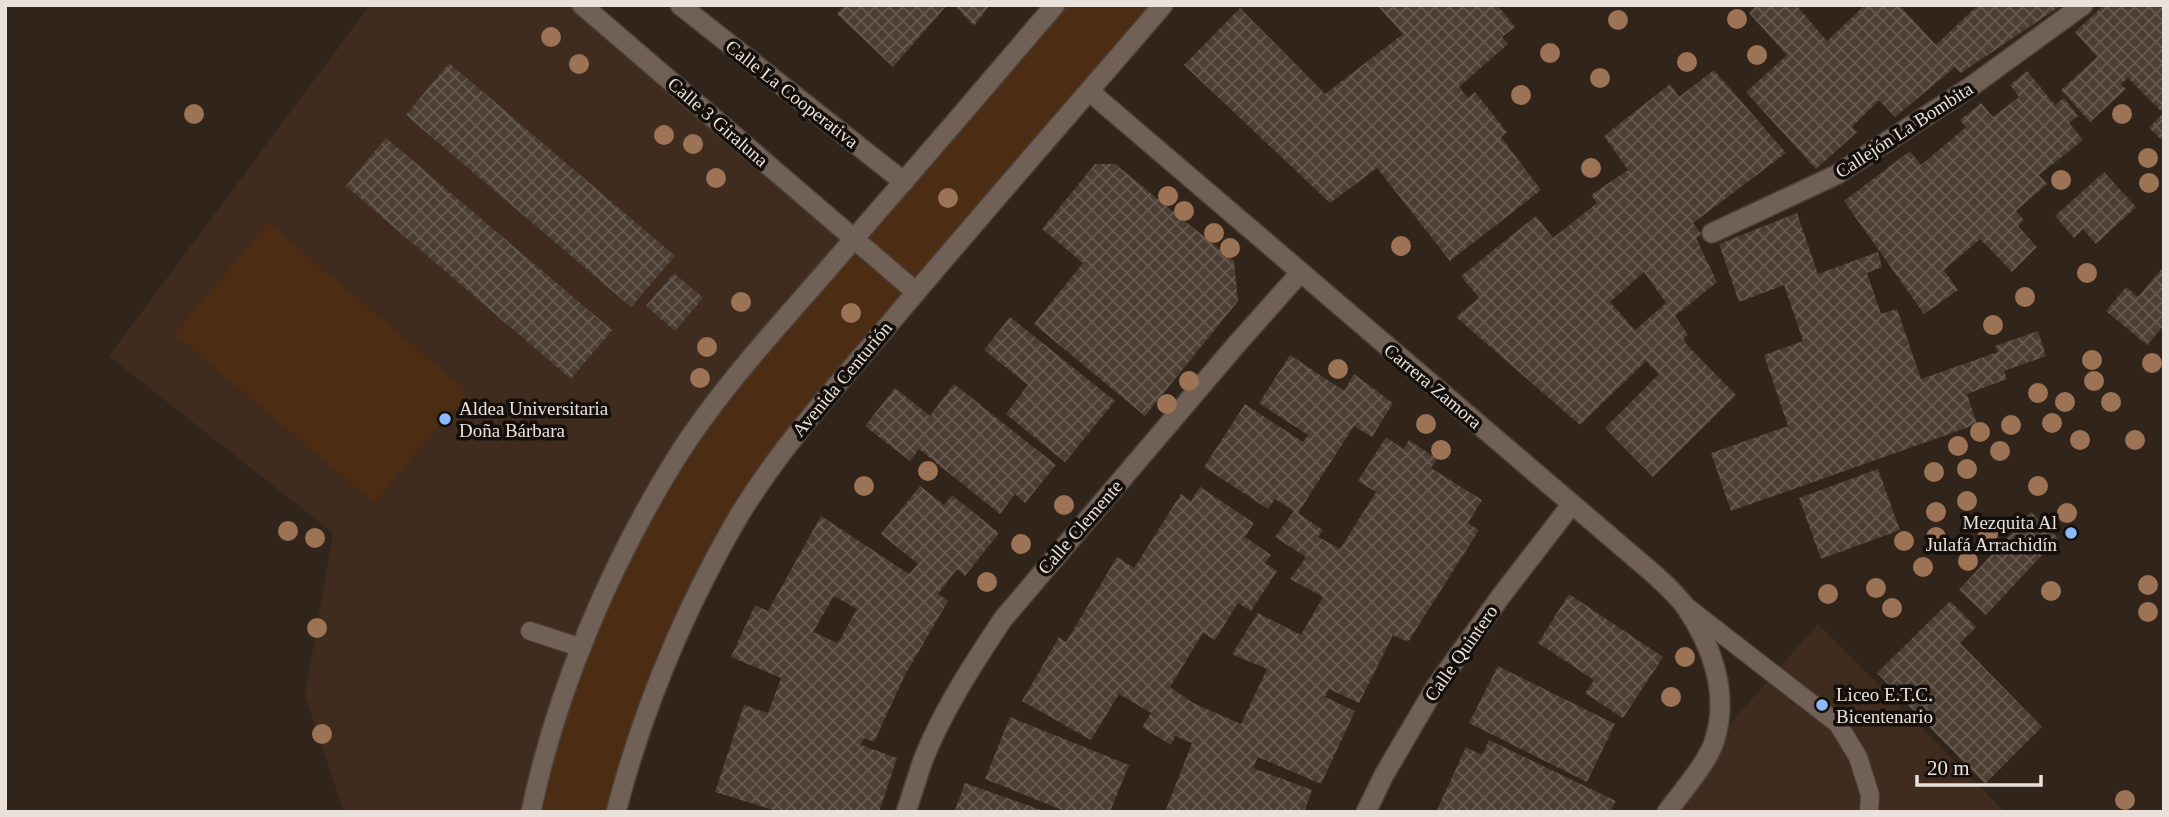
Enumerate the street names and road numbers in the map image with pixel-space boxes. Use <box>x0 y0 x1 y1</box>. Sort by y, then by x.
street label: Calle La Cooperativa <box>722 36 863 153</box>
street label: Calle 3 Giraluna <box>664 73 773 171</box>
street label: Callejón La Bombita <box>1831 77 1977 182</box>
street label: Avenida Centurión <box>788 317 897 441</box>
street label: Carrera Zamora <box>1380 339 1486 433</box>
street label: Calle Clemente <box>1033 476 1127 578</box>
street label: Calle Quintero <box>1420 601 1502 705</box>

